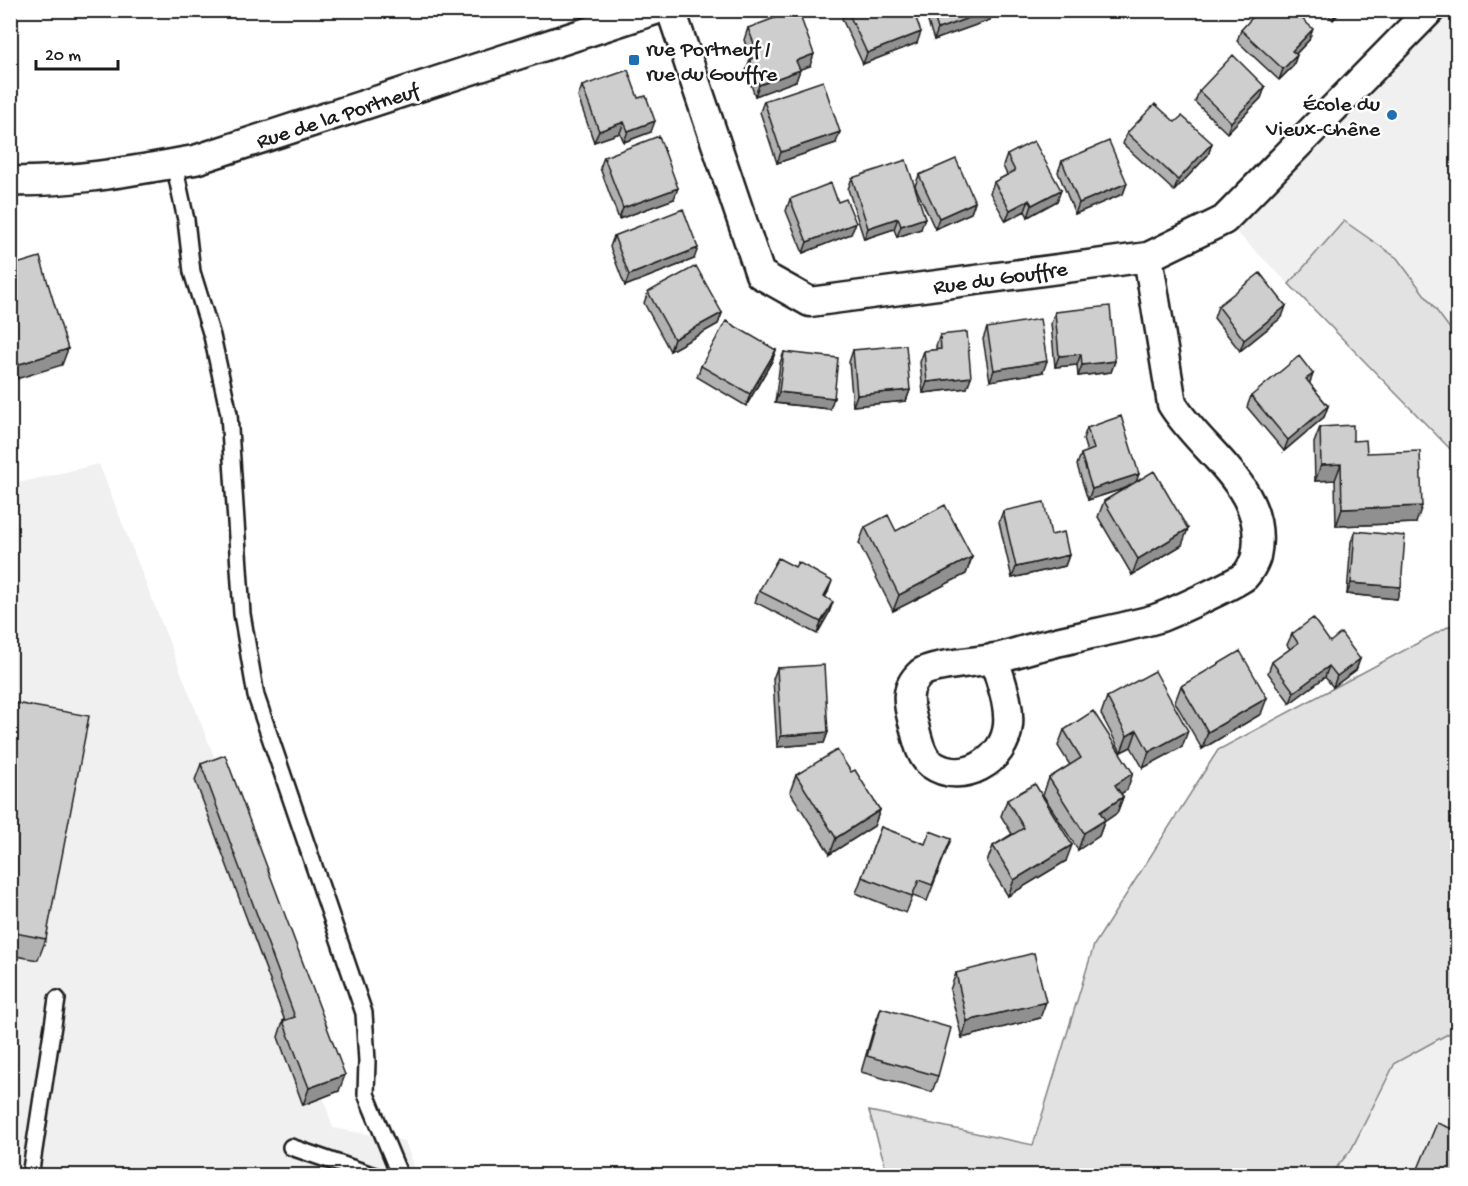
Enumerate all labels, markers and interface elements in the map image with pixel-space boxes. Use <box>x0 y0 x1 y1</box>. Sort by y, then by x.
scale bar <box>36 33 118 71</box>
place label: rue Portneuf / rue du Gouffre <box>646 38 778 89</box>
text: 20 m <box>45 46 81 67</box>
marker: rue Portneuf / rue du Gouffre <box>627 53 641 67</box>
street label: Rue de la Portneuf <box>254 79 425 156</box>
place label: École du Vieux-Chêne <box>1265 93 1381 144</box>
marker: École du Vieux-Chêne <box>1385 108 1399 122</box>
street label: Rue du Gouffre <box>932 258 1070 302</box>

